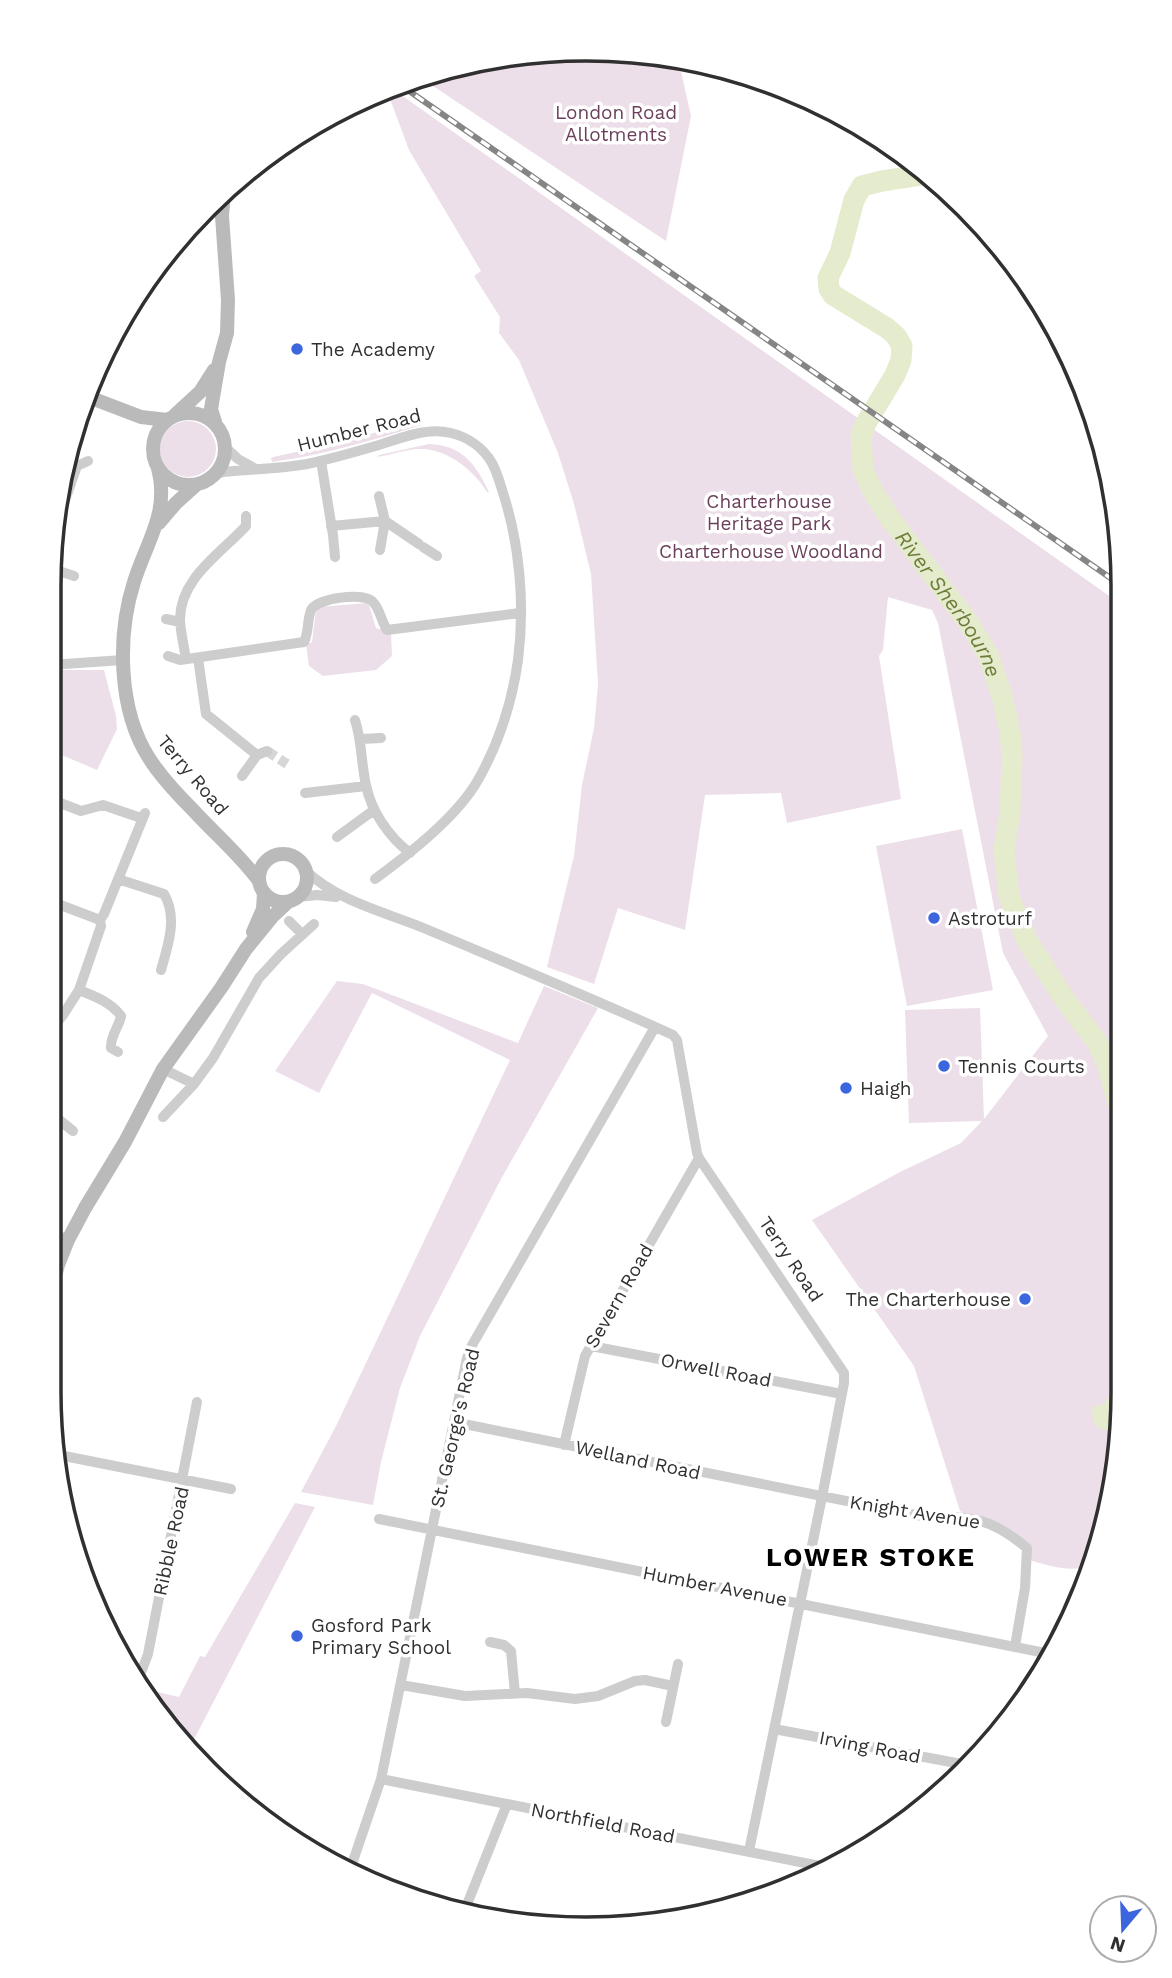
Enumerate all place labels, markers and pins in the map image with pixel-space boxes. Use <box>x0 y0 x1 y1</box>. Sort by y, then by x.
place label: The Academy <box>311 338 435 361</box>
marker: The Academy <box>289 341 305 357</box>
place label: Astroturf <box>948 907 1033 930</box>
marker: Astroturf <box>926 910 942 926</box>
place label: Tennis Courts <box>958 1055 1085 1078</box>
marker: Tennis Courts <box>936 1058 952 1074</box>
place label: Haigh <box>860 1077 912 1100</box>
marker: Haigh <box>838 1080 854 1096</box>
place label: The Charterhouse <box>845 1288 1011 1311</box>
marker: The Charterhouse <box>1017 1291 1033 1307</box>
place label: Gosford Park Primary School <box>311 1614 451 1659</box>
marker: Gosford Park Primary School <box>289 1628 305 1644</box>

